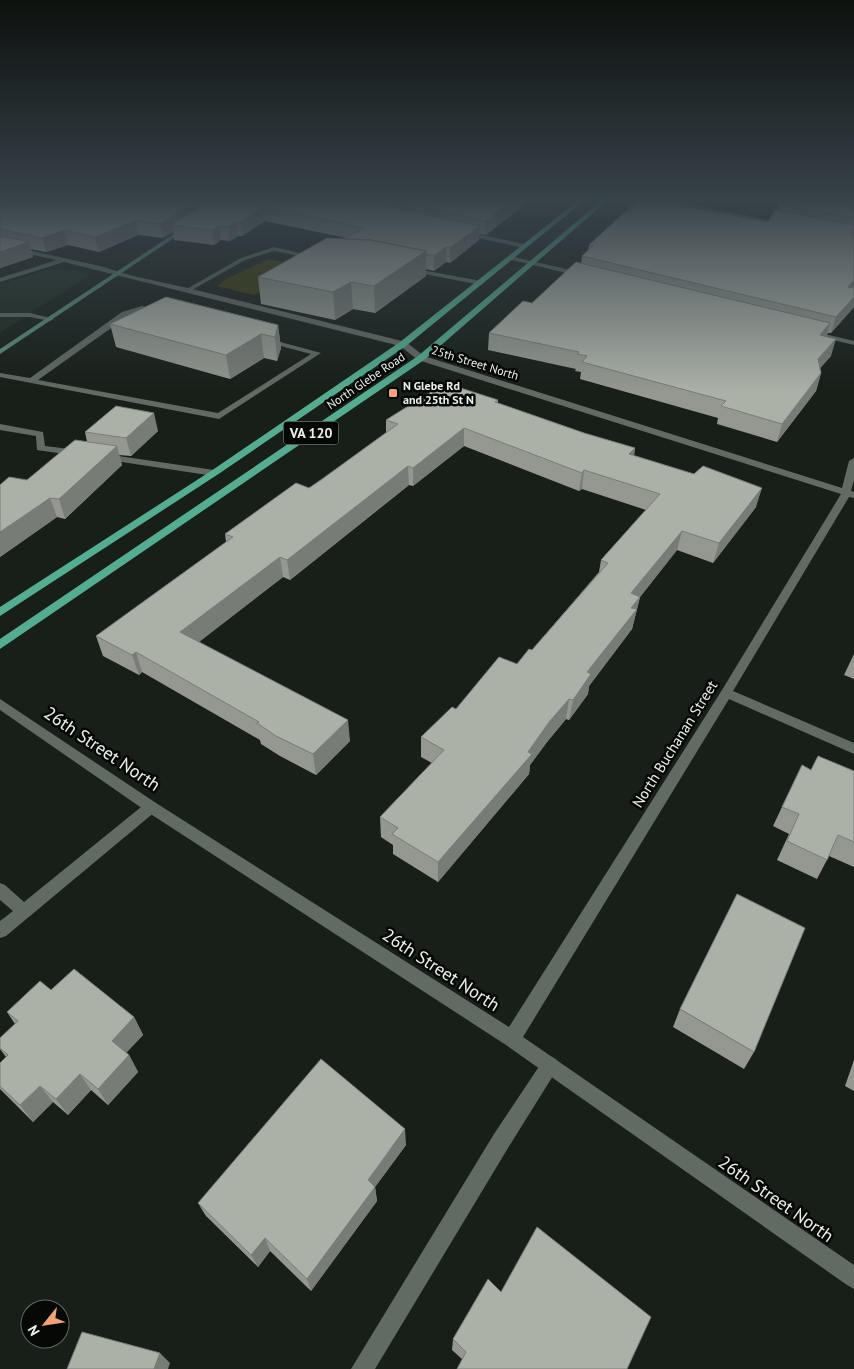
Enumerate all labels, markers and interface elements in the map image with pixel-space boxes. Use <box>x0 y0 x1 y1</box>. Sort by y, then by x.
street label: 25th Street North <box>430 342 521 383</box>
street label: North Glebe Road <box>324 349 408 412</box>
place label: N Glebe Rd and 25th St N <box>403 378 474 407</box>
marker: N Glebe Rd and 25th St N <box>387 387 399 399</box>
road number: VA 120 <box>284 422 338 444</box>
street label: North Buchanan Street <box>628 677 721 811</box>
street label: 26th Street North <box>40 701 165 796</box>
street label: 26th Street North <box>378 923 504 1016</box>
street label: 26th Street North <box>714 1150 838 1247</box>
north arrow <box>20 1299 70 1349</box>
text: N <box>24 1322 44 1339</box>

